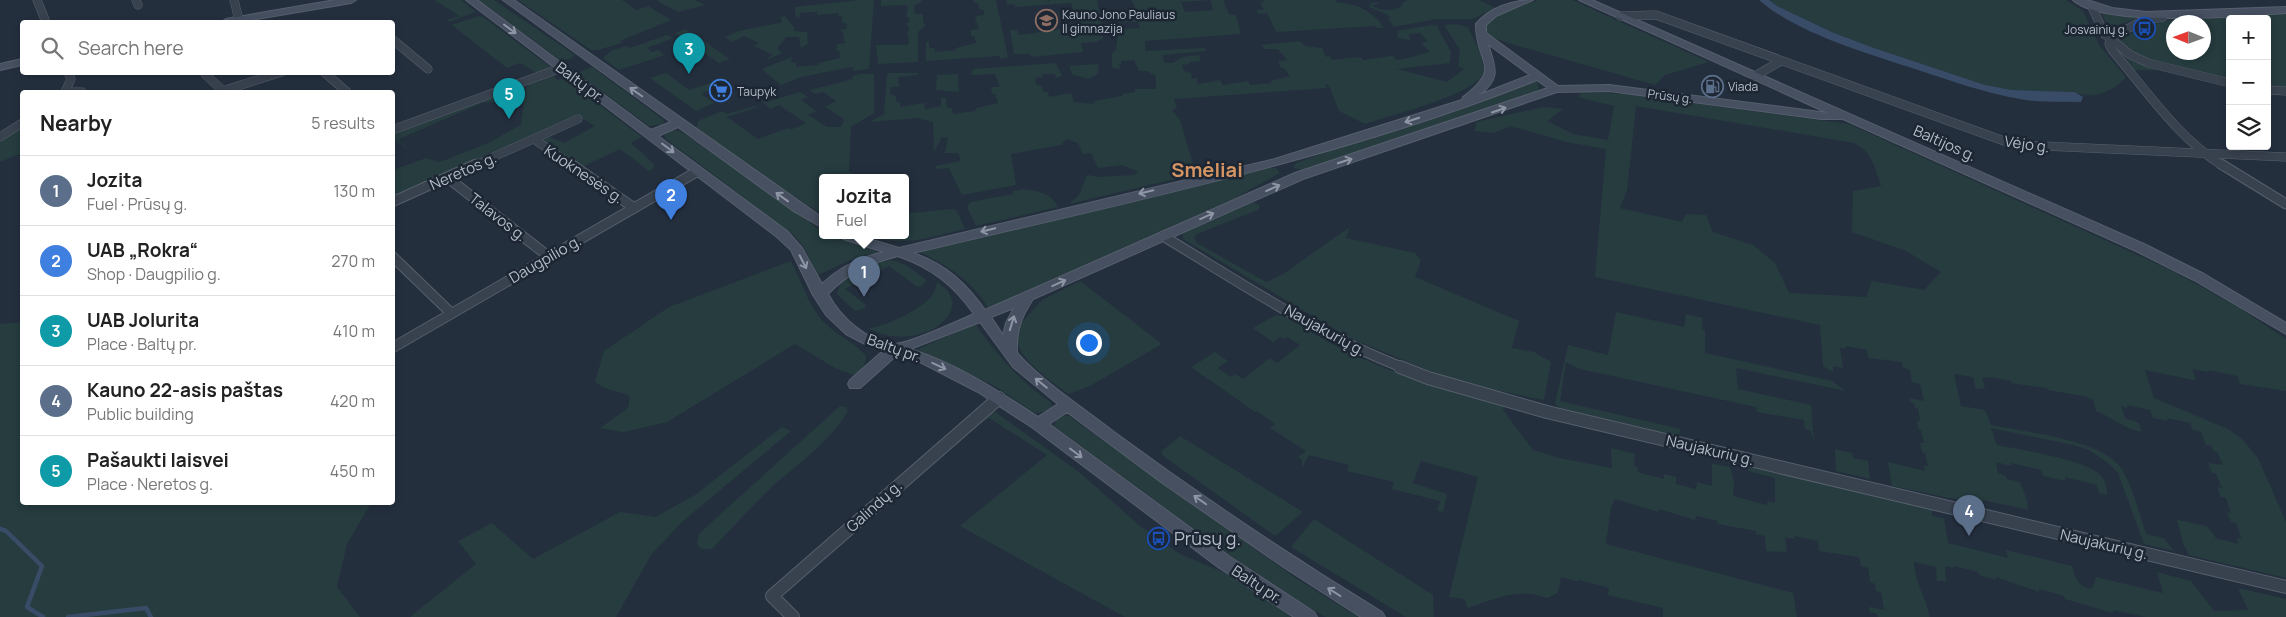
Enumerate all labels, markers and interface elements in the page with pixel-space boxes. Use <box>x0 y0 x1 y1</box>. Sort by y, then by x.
place label: Kauno Jono Pauliaus II gimnazija <box>1062 6 1175 37</box>
school or university icon: Kauno Jono Pauliaus II gimnazija <box>1034 9 1058 33</box>
north arrow <box>2166 15 2211 60</box>
map controls <box>2226 15 2271 150</box>
button: + <box>2226 15 2271 60</box>
bus stop icon: Josvainių g. <box>2132 17 2156 41</box>
search box <box>20 20 395 75</box>
place label: Josvainių g. <box>2065 21 2128 38</box>
one-way arrow <box>503 24 516 35</box>
pin: 3 <box>673 33 705 74</box>
icon: search <box>38 34 66 62</box>
text: Search here <box>78 35 184 61</box>
street label: Baltų pr. <box>551 57 609 107</box>
button: − <box>2226 60 2271 105</box>
fuel station icon: Viada <box>1700 74 1724 98</box>
pin: 5 <box>493 78 525 119</box>
place label: Viada <box>1728 78 1758 95</box>
supermarket icon: Taupyk <box>709 79 733 103</box>
place label: Taupyk <box>737 83 777 100</box>
street label: Prūsų g. <box>1647 85 1693 107</box>
one-way arrow <box>629 87 643 97</box>
one-way arrow <box>1491 104 1507 114</box>
button: layers <box>2226 105 2271 150</box>
text: Nearby <box>40 109 112 137</box>
text: 5 results <box>311 112 375 134</box>
one-way arrow <box>1404 115 1420 125</box>
street label: Baltijos g. <box>1910 120 1980 166</box>
street label: Vėjo g. <box>2003 130 2051 158</box>
street label: Kuoknesės g. <box>540 140 628 208</box>
one-way arrow <box>661 143 675 153</box>
street label: Neretos g. <box>426 147 500 195</box>
district label: Smėliai <box>1171 156 1243 183</box>
one-way arrow <box>1337 156 1353 165</box>
text: Jozita <box>87 167 143 193</box>
popup <box>819 174 909 239</box>
pin: 2 <box>655 179 687 220</box>
text: 1 <box>52 180 60 202</box>
text: 130 m <box>333 180 375 202</box>
one-way arrow <box>1265 182 1280 192</box>
text: Jozita <box>836 183 892 209</box>
street label: Talavos g. <box>465 188 531 246</box>
one-way arrow <box>1138 188 1154 197</box>
one-way arrow <box>775 192 789 202</box>
text: Fuel · Prūsų g. <box>87 193 187 215</box>
text: Fuel <box>836 209 867 231</box>
one-way arrow <box>1199 211 1214 221</box>
one-way arrow <box>980 226 996 235</box>
street label: Daugpilio g. <box>505 230 585 288</box>
text: UAB „Rokra“ <box>87 237 198 263</box>
text: 2 <box>51 250 61 272</box>
text: 270 m <box>331 250 375 272</box>
one-way arrow <box>799 254 808 269</box>
pin: 1 <box>848 256 880 297</box>
text: Shop · Daugpilio g. <box>87 263 221 285</box>
one-way arrow <box>1051 277 1066 287</box>
street label: Naujakurių g. <box>1281 299 1369 361</box>
text: UAB Jolurita <box>87 307 199 333</box>
one-way arrow <box>1008 315 1018 331</box>
text: 3 <box>51 320 61 342</box>
text: 410 m <box>333 320 375 342</box>
street label: Baltų pr. <box>864 329 924 367</box>
your location <box>1076 330 1102 356</box>
text: Place · Baltų pr. <box>87 333 197 355</box>
one-way arrow <box>931 362 946 371</box>
text: Kauno 22-asis paštas <box>87 377 283 403</box>
one-way arrow <box>1035 378 1048 389</box>
text: 4 <box>51 390 61 412</box>
text: 420 m <box>330 390 375 412</box>
text: Public building <box>87 403 194 425</box>
street label: Naujakurių g. <box>1664 430 1756 470</box>
text: Pašaukti laisvei <box>87 447 229 473</box>
one-way arrow <box>1069 447 1082 458</box>
text: 5 <box>51 460 61 482</box>
text: 450 m <box>330 460 375 482</box>
text: Place · Neretos g. <box>87 473 213 495</box>
street label: Galindų g. <box>842 475 906 537</box>
one-way arrow <box>1194 495 1207 506</box>
pin: 4 <box>1953 495 1985 536</box>
street label: Naujakurių g. <box>2058 524 2150 564</box>
bus stop icon: Prūsų g. <box>1146 526 1170 550</box>
place label: Prūsų g. <box>1174 526 1241 550</box>
street label: Baltų pr. <box>1228 560 1286 608</box>
one-way arrow <box>1327 586 1341 597</box>

